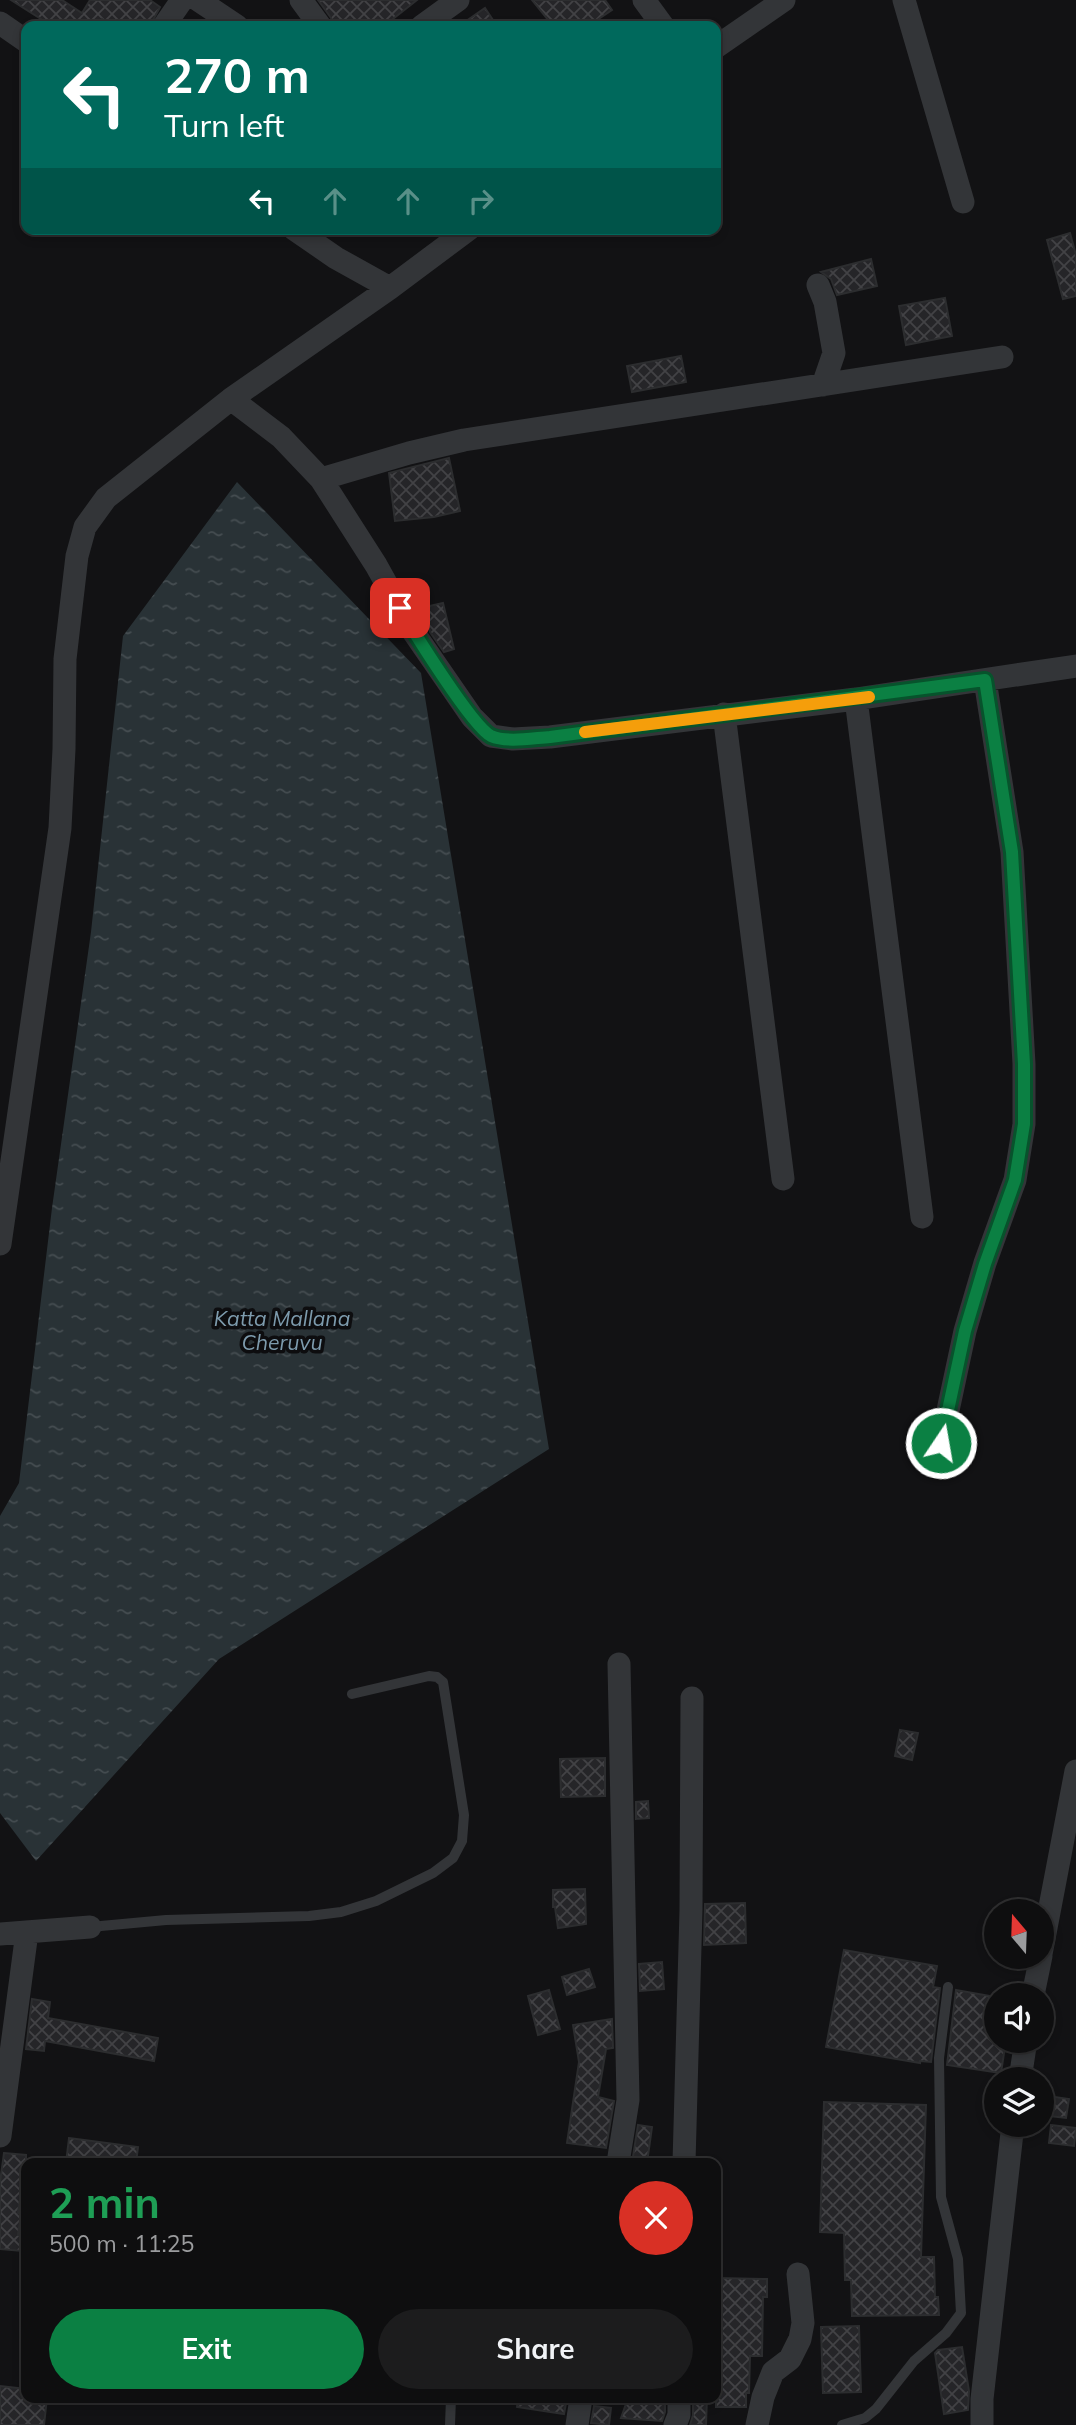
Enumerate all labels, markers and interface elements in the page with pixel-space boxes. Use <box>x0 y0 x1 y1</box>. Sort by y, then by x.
text: 270 m <box>164 44 310 105</box>
icon: left <box>49 49 140 140</box>
text: Turn left <box>164 105 284 145</box>
icon: left <box>243 182 281 220</box>
icon: ahead <box>316 182 354 220</box>
icon: ahead <box>389 182 427 220</box>
icon: right <box>462 182 500 220</box>
pin <box>370 578 430 638</box>
icon: arrive <box>381 589 419 627</box>
water label: Katta Mallana Cheruvu <box>214 1305 350 1355</box>
position arrow <box>904 1406 978 1480</box>
north arrow <box>984 1899 1054 1969</box>
map controls <box>984 1899 1054 2137</box>
button: sound <box>984 1983 1054 2053</box>
button: layers <box>984 2067 1054 2137</box>
text: 2 min <box>49 2176 160 2229</box>
button: close <box>619 2181 693 2255</box>
text: 500 m · 11:25 <box>49 2229 194 2258</box>
button: Exit <box>49 2309 364 2389</box>
button: Share <box>378 2309 693 2389</box>

